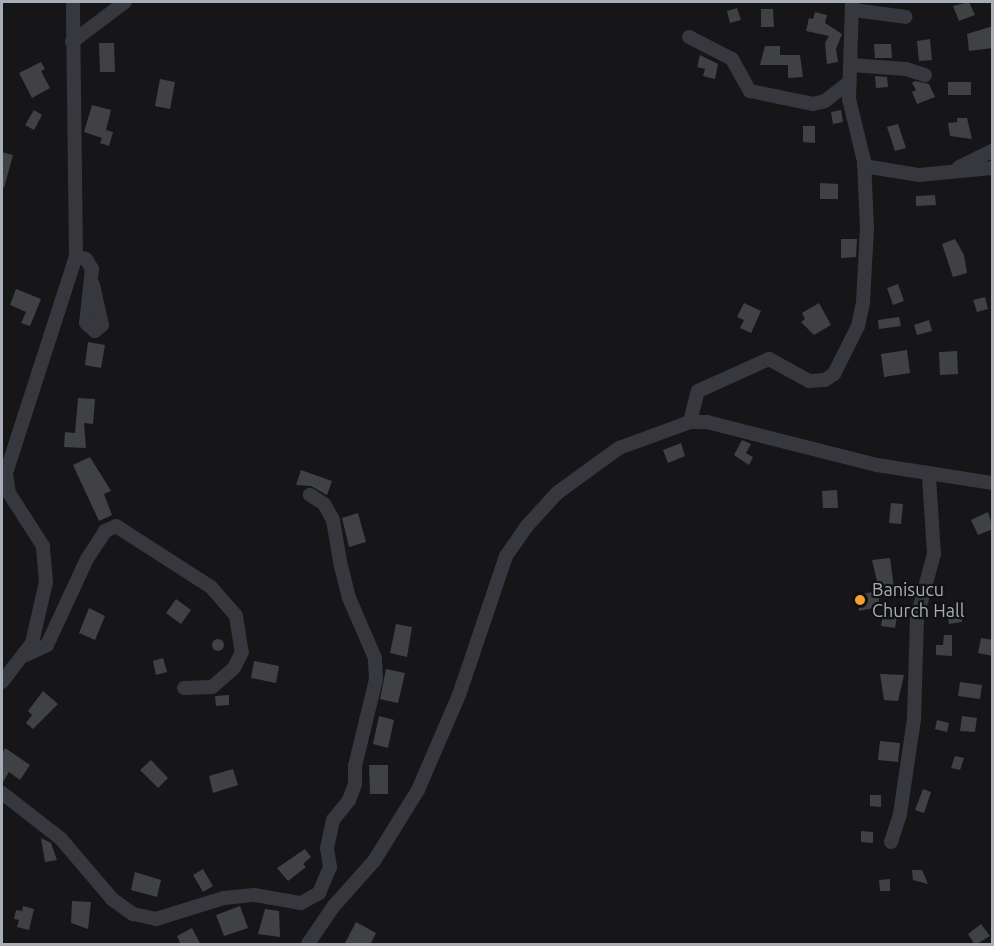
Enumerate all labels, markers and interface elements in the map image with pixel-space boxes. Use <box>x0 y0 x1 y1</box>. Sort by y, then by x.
place label: Banisucu Church Hall <box>872 579 964 622</box>
marker: Banisucu Church Hall <box>853 593 867 607</box>

